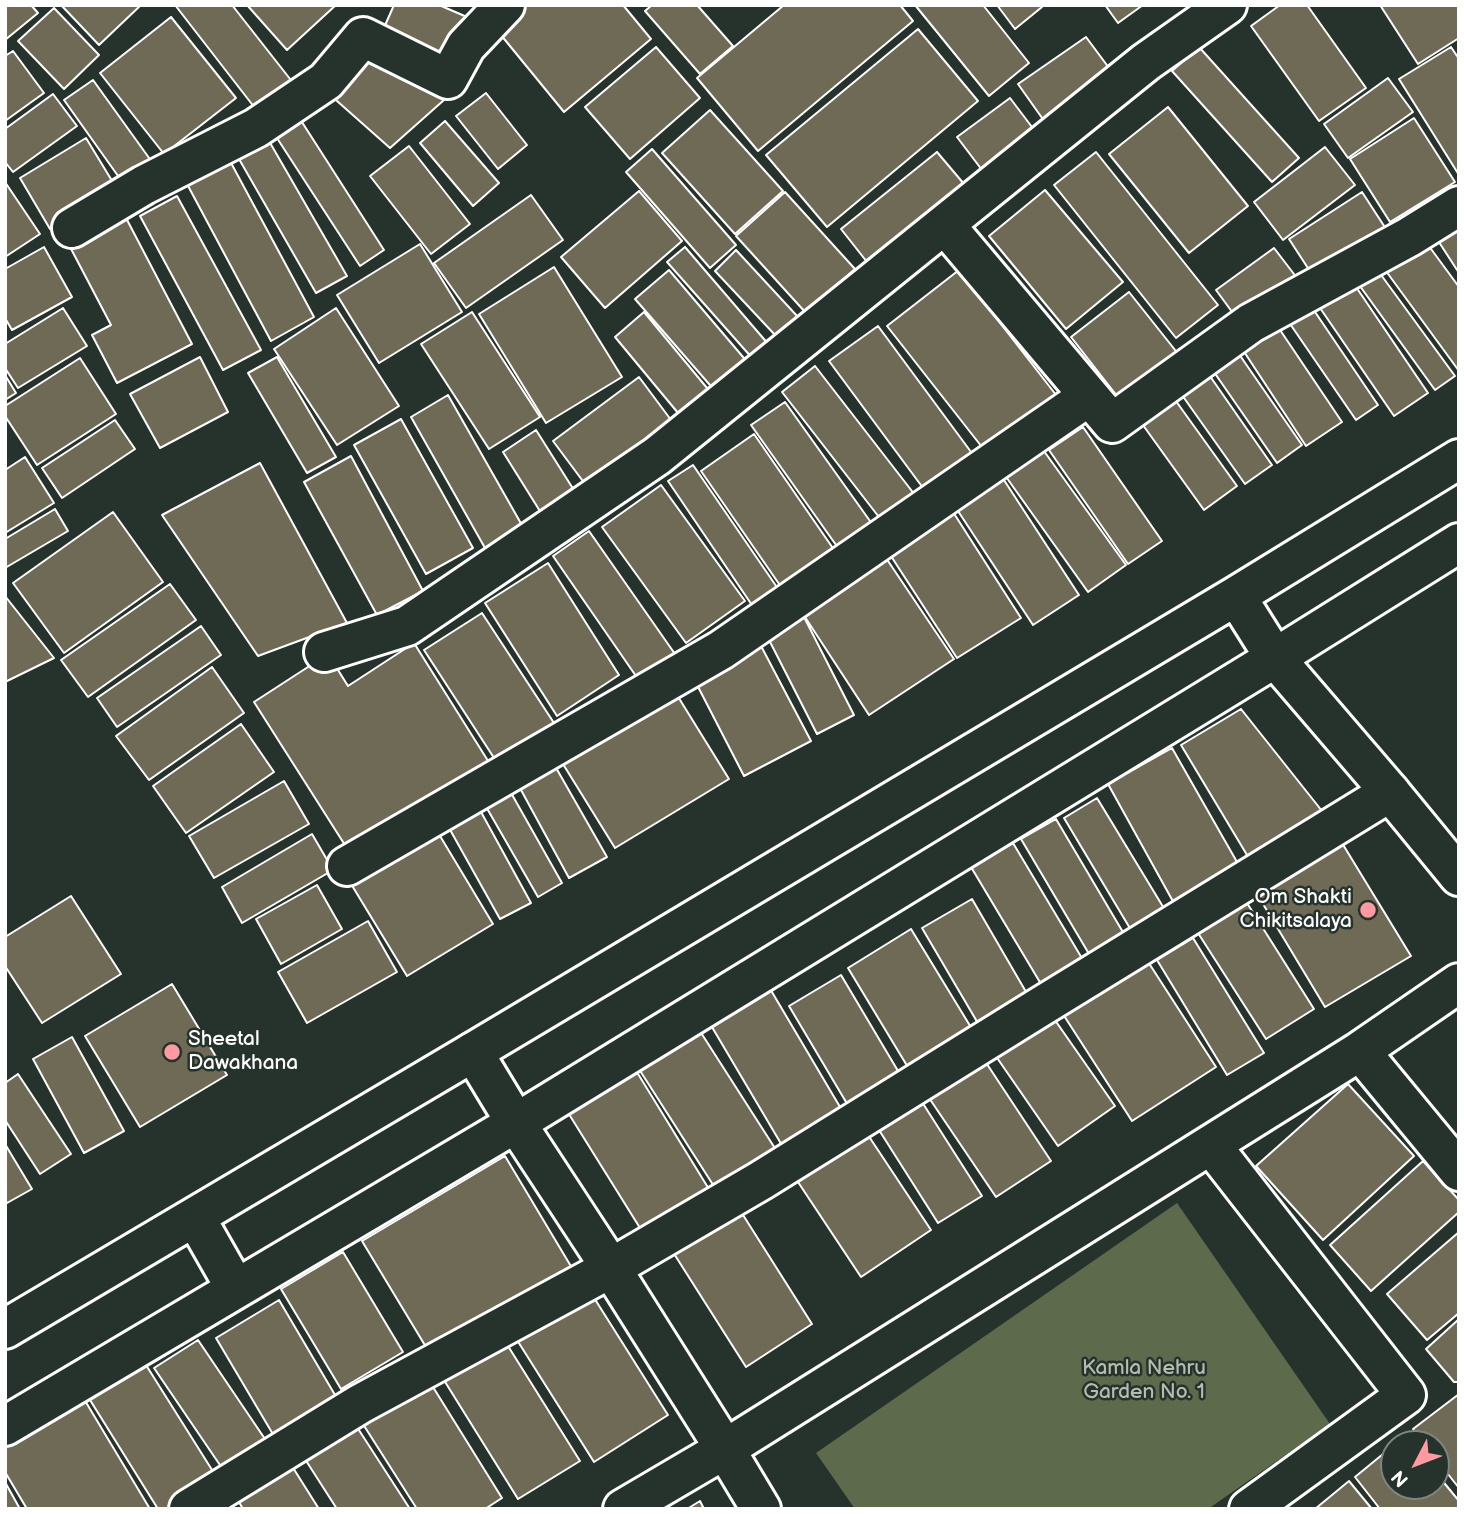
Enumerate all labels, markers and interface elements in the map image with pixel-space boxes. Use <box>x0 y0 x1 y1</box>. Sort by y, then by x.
place label: Om Shakti Chikitsalaya <box>1240 885 1352 935</box>
marker: Om Shakti Chikitsalaya <box>1358 900 1378 920</box>
place label: Sheetal Dawakhana <box>188 1027 298 1077</box>
marker: Sheetal Dawakhana <box>162 1042 182 1062</box>
park label: Kamla Nehru Garden No. 1 <box>1082 1356 1206 1406</box>
north arrow <box>1380 1430 1450 1500</box>
text: N <box>1387 1465 1414 1491</box>

